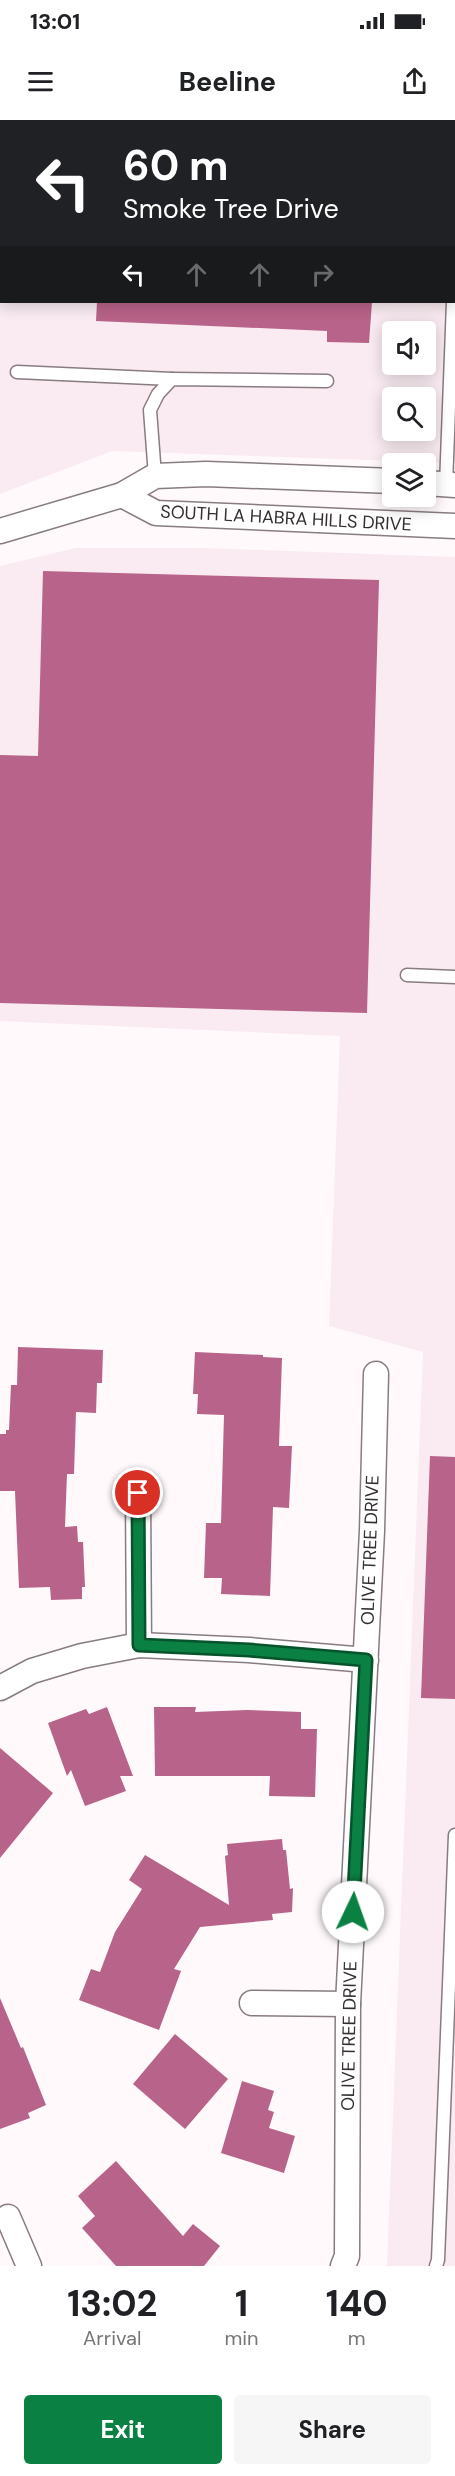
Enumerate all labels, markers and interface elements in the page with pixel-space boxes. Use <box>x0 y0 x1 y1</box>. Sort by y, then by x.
text: 13:01 <box>30 7 80 36</box>
text: Beeline <box>179 64 276 99</box>
icon: menu <box>24 65 57 98</box>
icon: share <box>398 65 431 98</box>
text: 60 m <box>123 138 229 193</box>
icon: left <box>24 144 102 222</box>
text: Smoke Tree Drive <box>123 191 339 226</box>
icon: left <box>117 258 150 291</box>
icon: ahead <box>180 258 213 291</box>
icon: ahead <box>243 258 276 291</box>
icon: right <box>306 258 339 291</box>
map controls <box>382 321 436 507</box>
button: sound <box>382 321 436 375</box>
button: search <box>382 387 436 441</box>
button: layers <box>382 453 436 507</box>
street label: SOUTH LA HABRA HILLS DRIVE <box>160 499 412 537</box>
pin <box>112 1467 163 1518</box>
street label: OLIVE TREE DRIVE <box>355 1475 385 1625</box>
icon: arrive <box>121 1476 154 1509</box>
position arrow <box>321 1880 385 1944</box>
street label: OLIVE TREE DRIVE <box>336 1961 362 2111</box>
text: 13:02 <box>67 2280 157 2327</box>
text: 1 <box>235 2280 248 2327</box>
text: 140 <box>326 2280 388 2327</box>
text: Arrival <box>83 2325 141 2351</box>
text: min <box>224 2325 259 2351</box>
text: m <box>348 2325 366 2351</box>
button: Exit <box>24 2395 222 2464</box>
button: Share <box>234 2395 431 2464</box>

